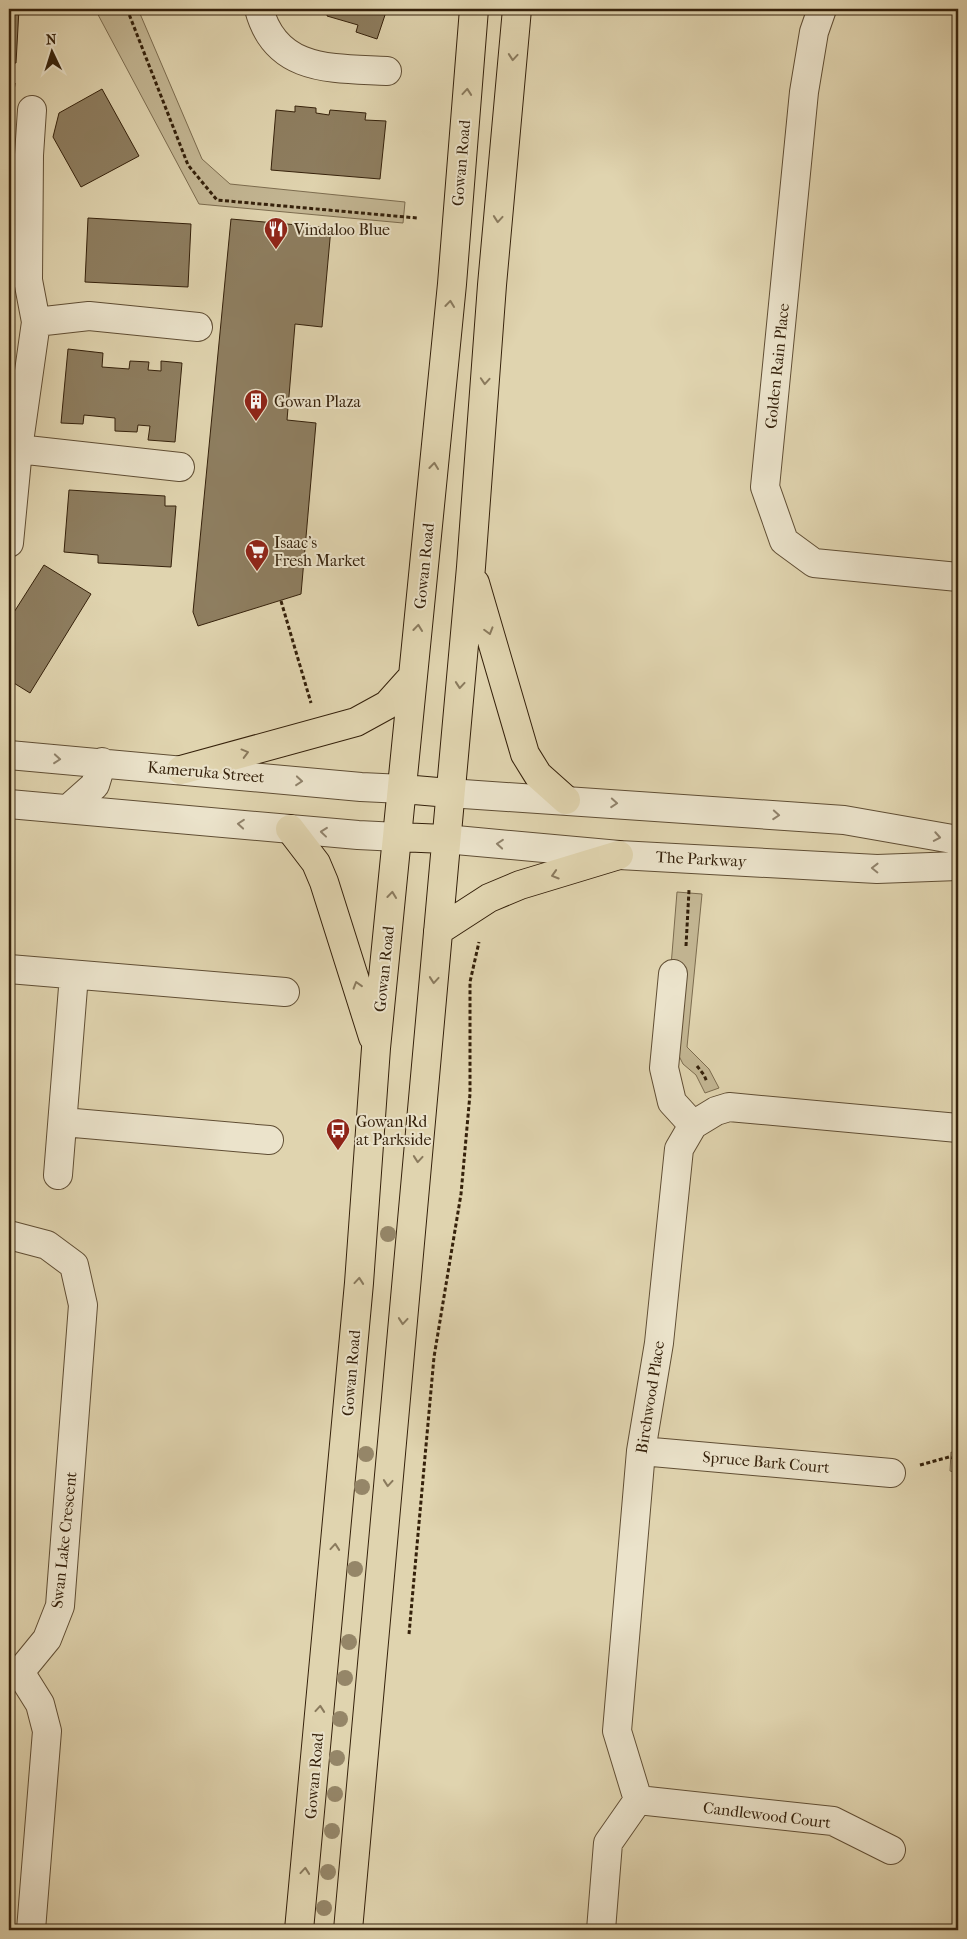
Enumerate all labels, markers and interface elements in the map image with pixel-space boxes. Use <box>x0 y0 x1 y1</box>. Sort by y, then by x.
north arrow <box>28 28 78 78</box>
text: N <box>45 31 57 48</box>
one-way arrow <box>508 54 519 62</box>
one-way arrow <box>462 87 473 95</box>
street label: Gowan Road <box>448 119 474 207</box>
one-way arrow <box>493 215 504 223</box>
restaurant icon: Vindaloo Blue <box>263 216 289 250</box>
place label: Vindaloo Blue <box>293 220 390 239</box>
one-way arrow <box>444 300 455 308</box>
street label: Golden Rain Place <box>761 302 793 430</box>
one-way arrow <box>480 377 491 385</box>
building icon: Gowan Plaza <box>243 388 269 422</box>
place label: Gowan Plaza <box>274 392 362 411</box>
one-way arrow <box>428 462 439 470</box>
street label: Gowan Road <box>410 522 438 610</box>
place label: Isaac's Fresh Market <box>274 533 366 570</box>
supermarket icon: Isaac's Fresh Market <box>244 538 270 572</box>
one-way arrow <box>412 624 423 632</box>
one-way arrow <box>483 626 494 635</box>
one-way arrow <box>454 682 465 690</box>
one-way arrow <box>240 748 248 758</box>
one-way arrow <box>54 753 62 764</box>
street label: Kameruka Street <box>147 757 266 787</box>
one-way arrow <box>296 775 304 786</box>
one-way arrow <box>610 798 618 809</box>
one-way arrow <box>773 810 781 821</box>
one-way arrow <box>237 819 245 830</box>
one-way arrow <box>320 827 328 838</box>
one-way arrow <box>933 831 942 841</box>
one-way arrow <box>496 839 504 850</box>
street label: The Parkway <box>655 847 747 871</box>
one-way arrow <box>870 863 878 874</box>
one-way arrow <box>552 869 560 879</box>
one-way arrow <box>386 891 397 899</box>
street label: Gowan Road <box>370 925 398 1013</box>
one-way arrow <box>429 976 440 984</box>
one-way arrow <box>352 981 362 989</box>
place label: Gowan Rd at Parkside <box>356 1112 432 1149</box>
bus stop icon: Gowan Rd at Parkside <box>325 1117 351 1151</box>
one-way arrow <box>412 1155 423 1163</box>
one-way arrow <box>353 1276 364 1284</box>
one-way arrow <box>398 1317 409 1325</box>
street label: Gowan Road <box>338 1329 364 1417</box>
street label: Birchwood Place <box>632 1339 668 1455</box>
street label: Spruce Bark Court <box>702 1447 831 1477</box>
street label: Swan Lake Crescent <box>47 1470 81 1609</box>
one-way arrow <box>383 1479 394 1487</box>
one-way arrow <box>329 1543 340 1551</box>
one-way arrow <box>314 1705 325 1713</box>
street label: Gowan Road <box>301 1732 327 1820</box>
street label: Candlewood Court <box>702 1798 832 1832</box>
one-way arrow <box>299 1866 310 1874</box>

